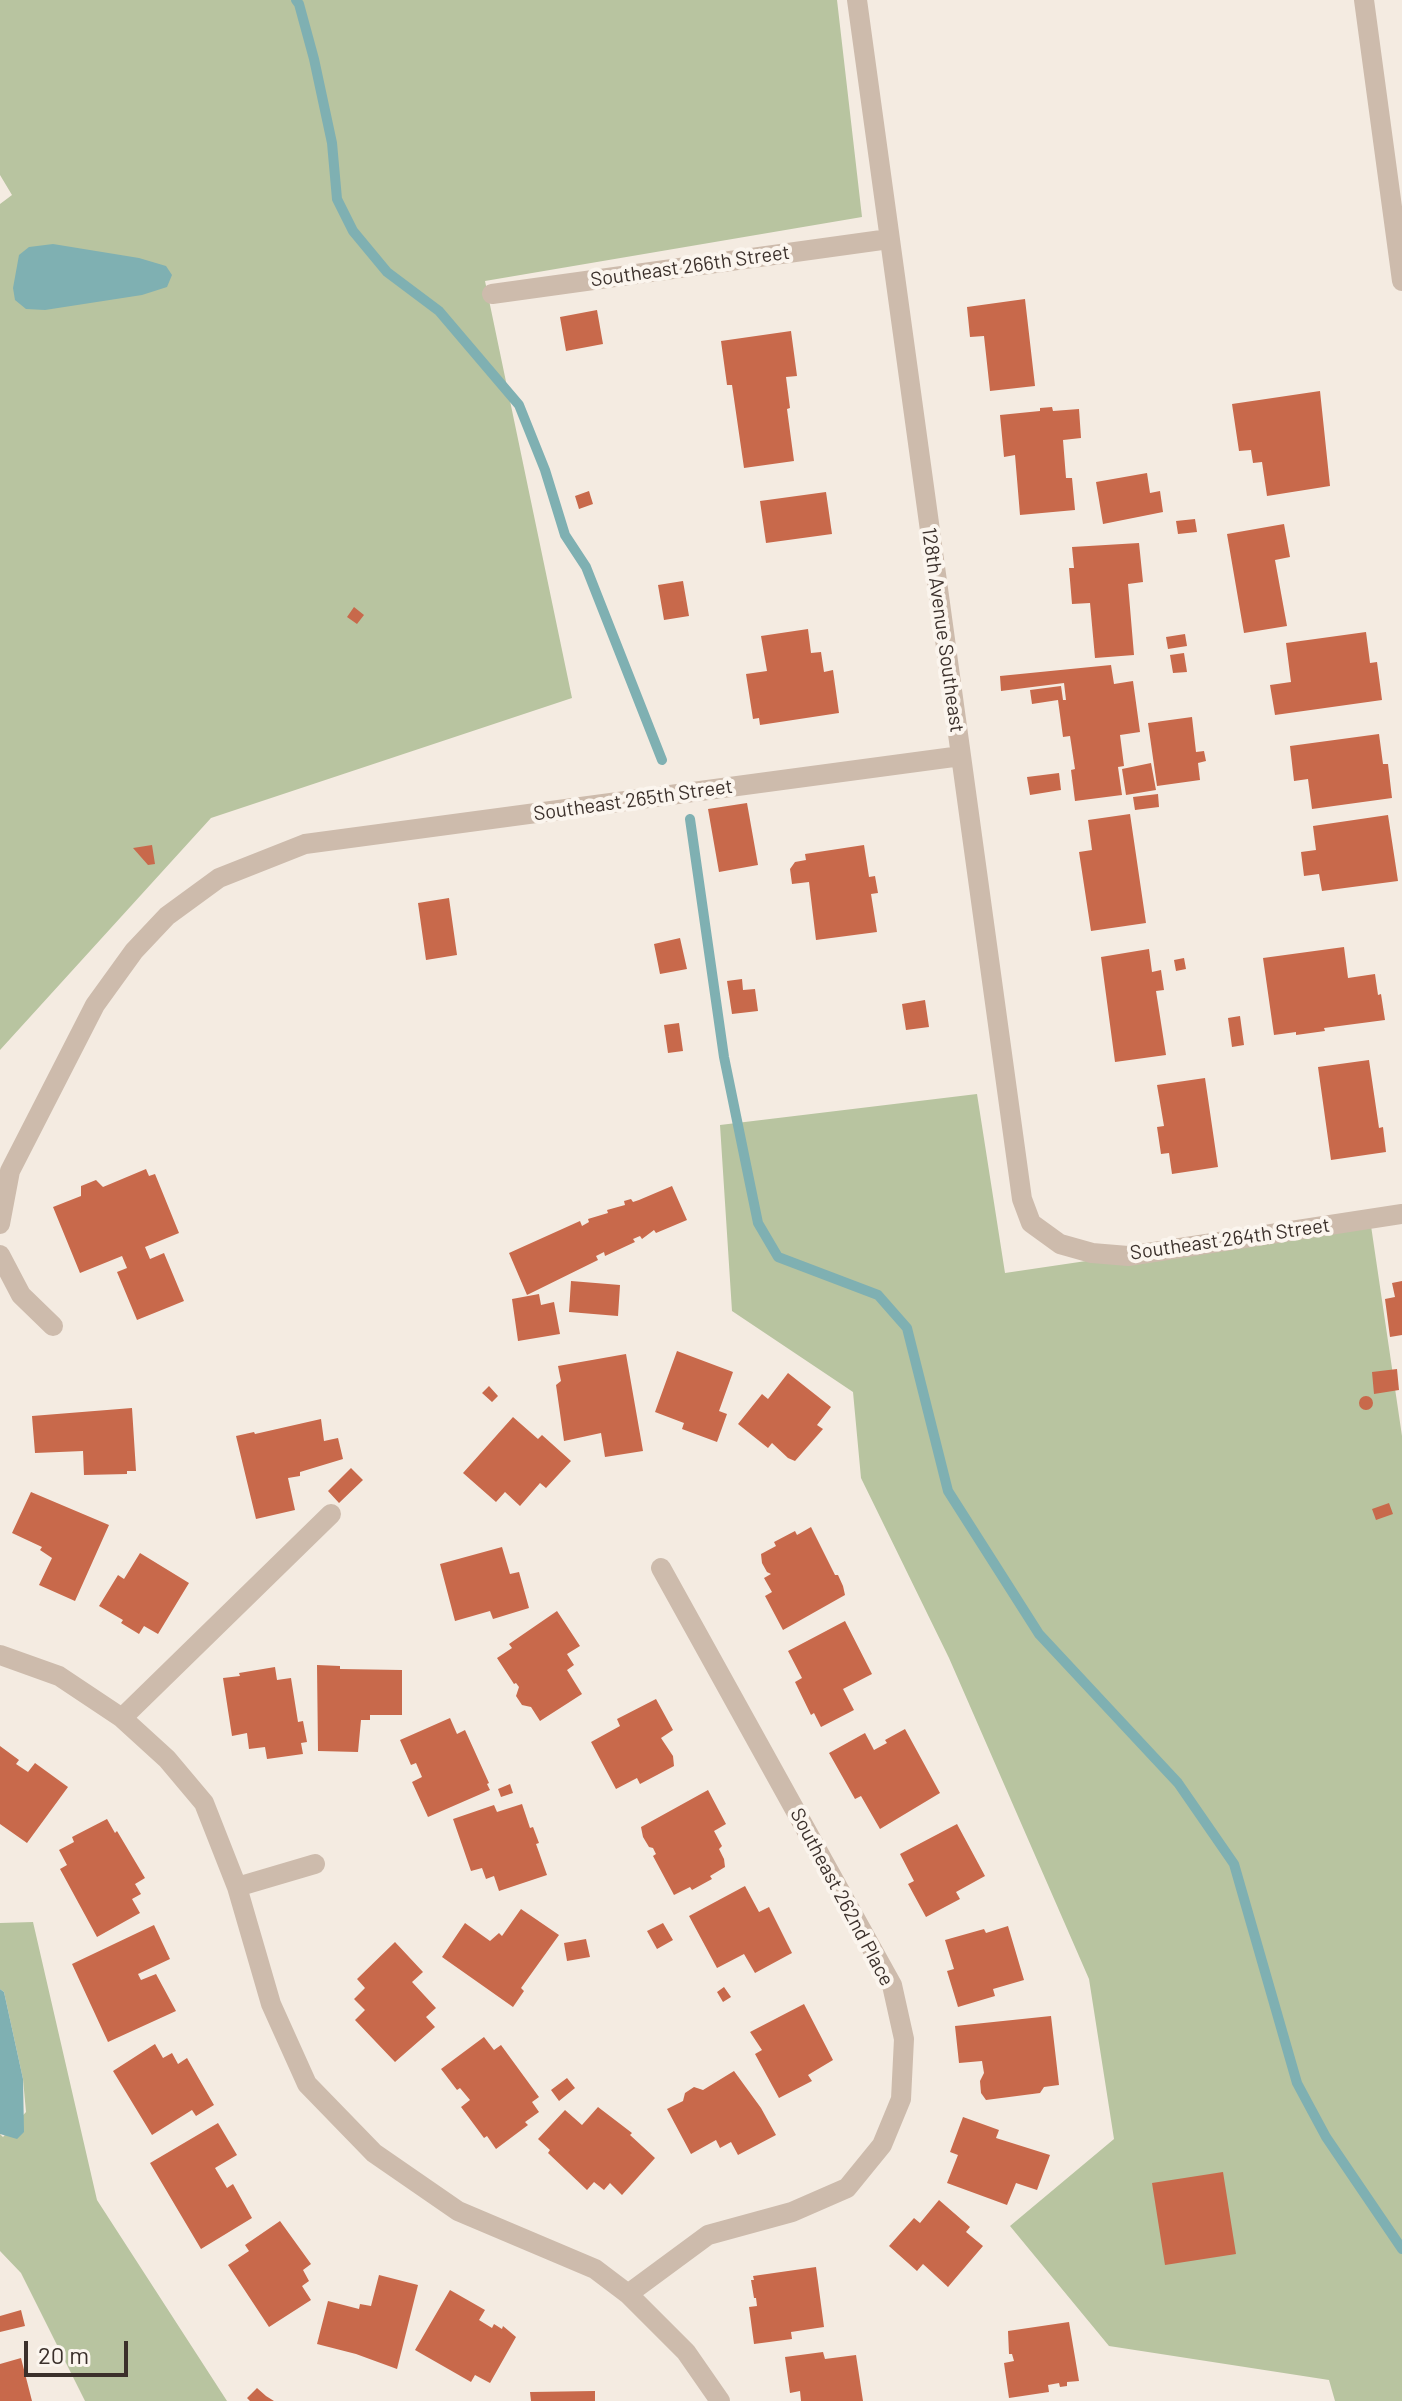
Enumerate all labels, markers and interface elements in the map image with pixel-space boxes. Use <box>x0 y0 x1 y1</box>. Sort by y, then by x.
street label: Southeast 266th Street <box>589 240 791 292</box>
street label: 128th Avenue Southeast <box>917 526 969 734</box>
street label: Southeast 265th Street <box>532 774 734 826</box>
street label: Southeast 264th Street <box>1129 1213 1331 1265</box>
street label: Southeast 262nd Place <box>785 1804 899 1990</box>
scale bar <box>28 2325 132 2375</box>
text: 20 m <box>38 2340 89 2369</box>

